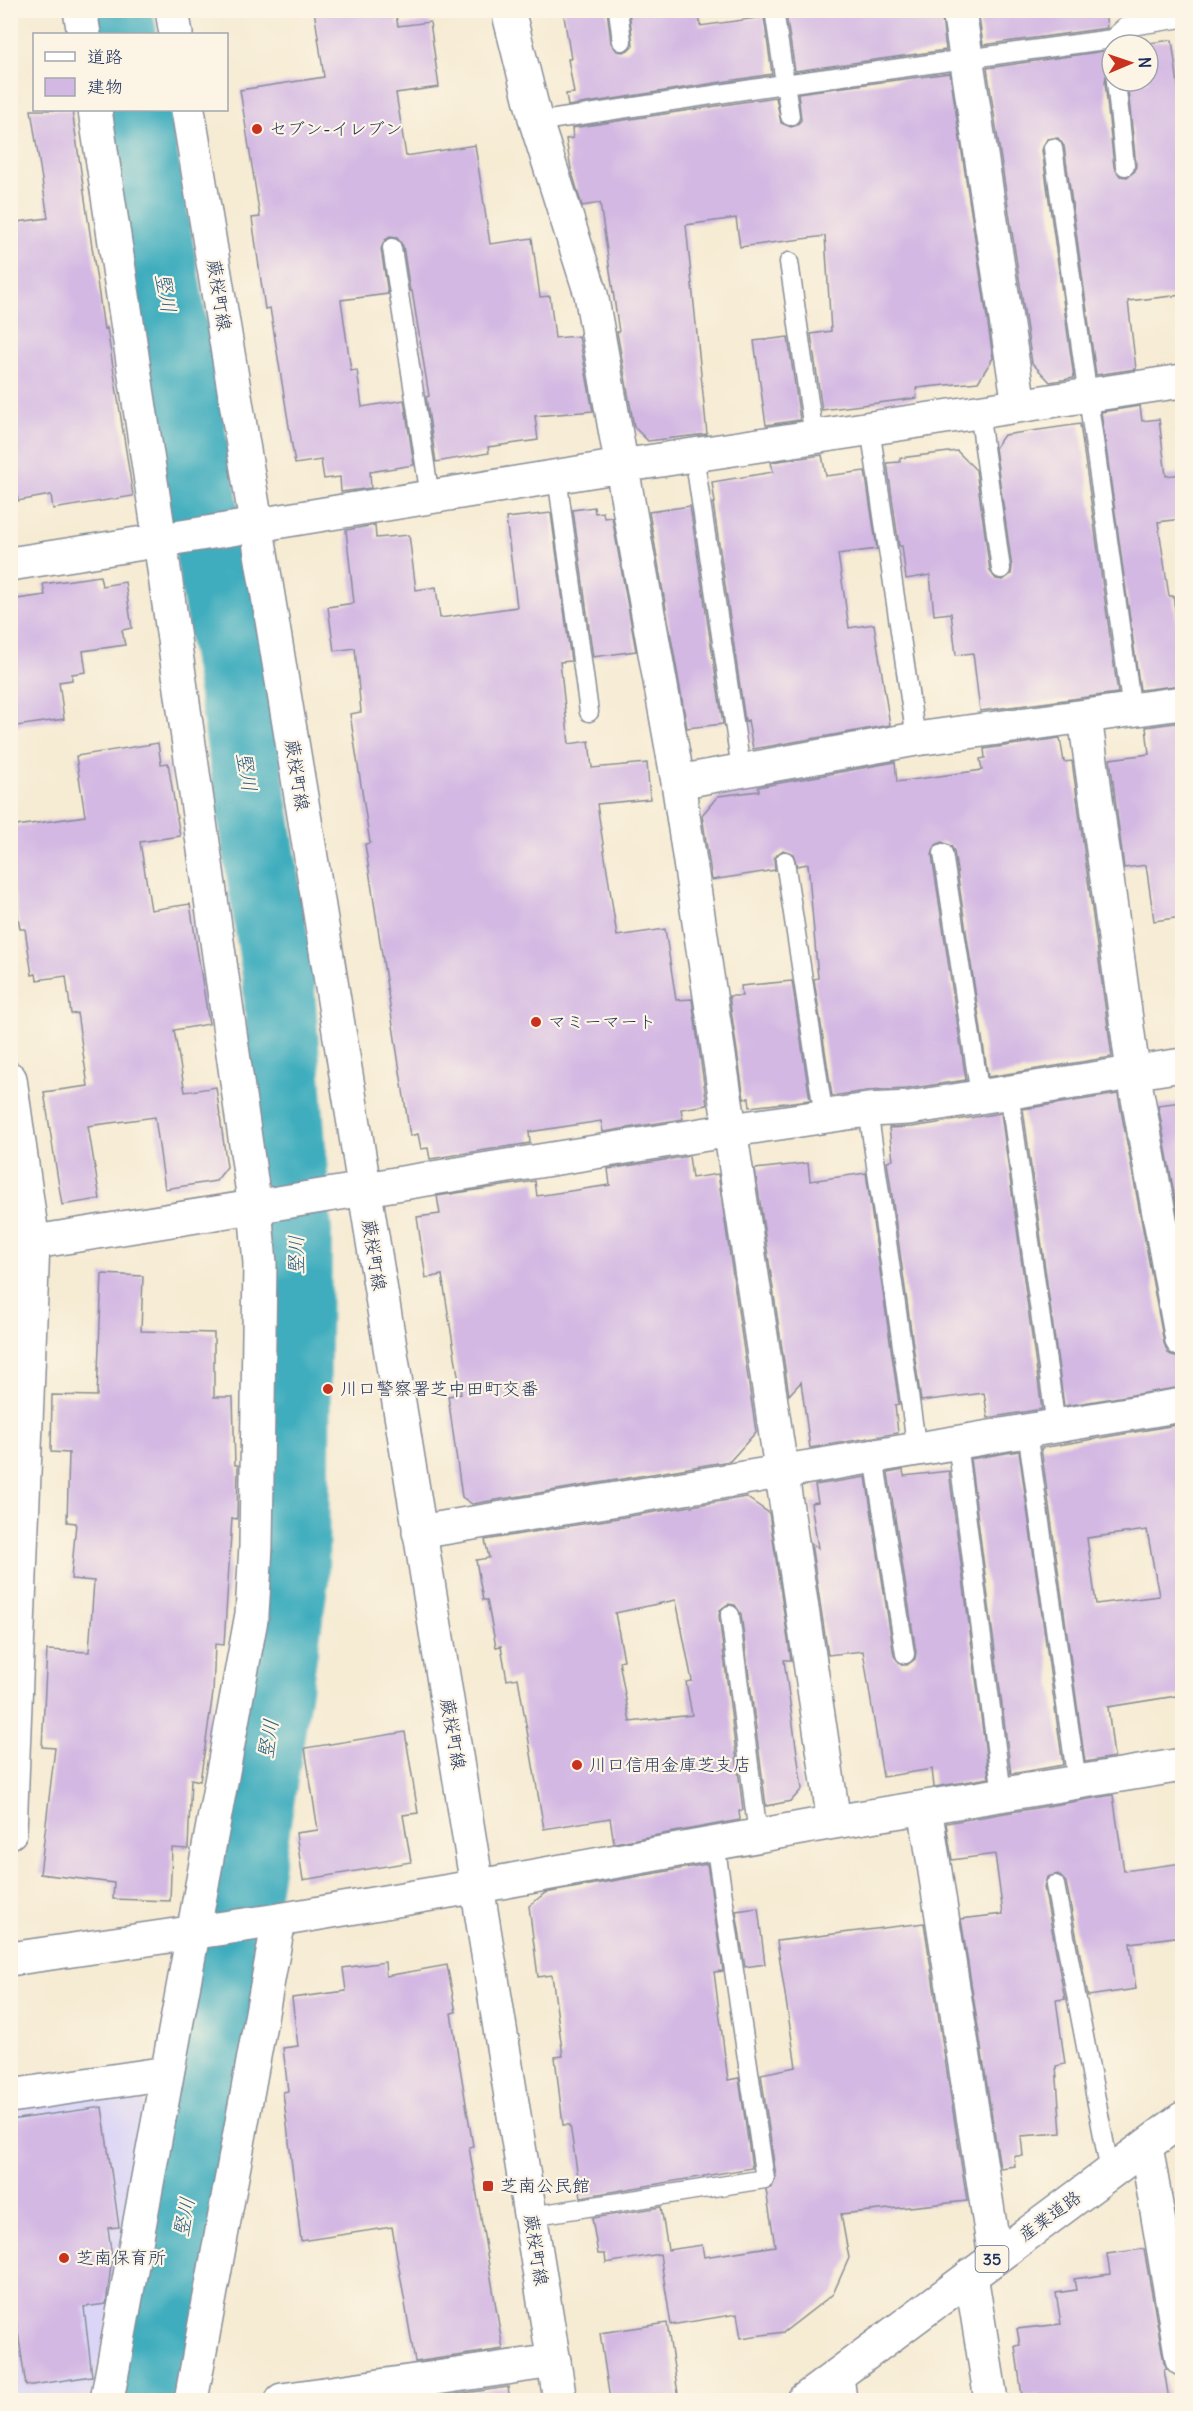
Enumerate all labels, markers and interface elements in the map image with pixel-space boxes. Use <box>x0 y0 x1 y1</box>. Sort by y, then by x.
legend <box>33 33 228 111</box>
north arrow <box>1100 33 1160 93</box>
text: 道路 <box>87 45 123 68</box>
text: N <box>1135 57 1155 68</box>
text: 建物 <box>87 75 123 98</box>
place label: セブン-イレブン <box>269 117 403 140</box>
marker: セブン-イレブン <box>250 122 264 136</box>
street label: 蕨桜町線 <box>203 258 236 332</box>
water label: 竪川 <box>151 271 182 315</box>
street label: 蕨桜町線 <box>281 738 314 812</box>
water label: 竪川 <box>232 750 263 794</box>
place label: マミーマート <box>548 1010 656 1033</box>
marker: マミーマート <box>529 1015 543 1029</box>
street label: 蕨桜町線 <box>358 1218 391 1292</box>
water label: 竪川 <box>283 1235 308 1275</box>
place label: 川口警察署芝中田町交番 <box>340 1377 538 1400</box>
marker: 川口警察署芝中田町交番 <box>321 1382 335 1396</box>
street label: 蕨桜町線 <box>436 1696 471 1771</box>
water label: 竪川 <box>252 1717 283 1761</box>
place label: 川口信用金庫芝支店 <box>589 1753 751 1776</box>
marker: 川口信用金庫芝支店 <box>570 1758 584 1772</box>
place label: 芝南公民館 <box>500 2174 590 2197</box>
marker: 芝南公民館 <box>481 2179 495 2193</box>
street label: 産業道路 <box>1014 2185 1086 2246</box>
water label: 竪川 <box>167 2195 200 2239</box>
street label: 蕨桜町線 <box>520 2213 553 2287</box>
place label: 芝南保育所 <box>76 2246 166 2269</box>
road number: 35 <box>976 2246 1008 2272</box>
marker: 芝南保育所 <box>57 2251 71 2265</box>

